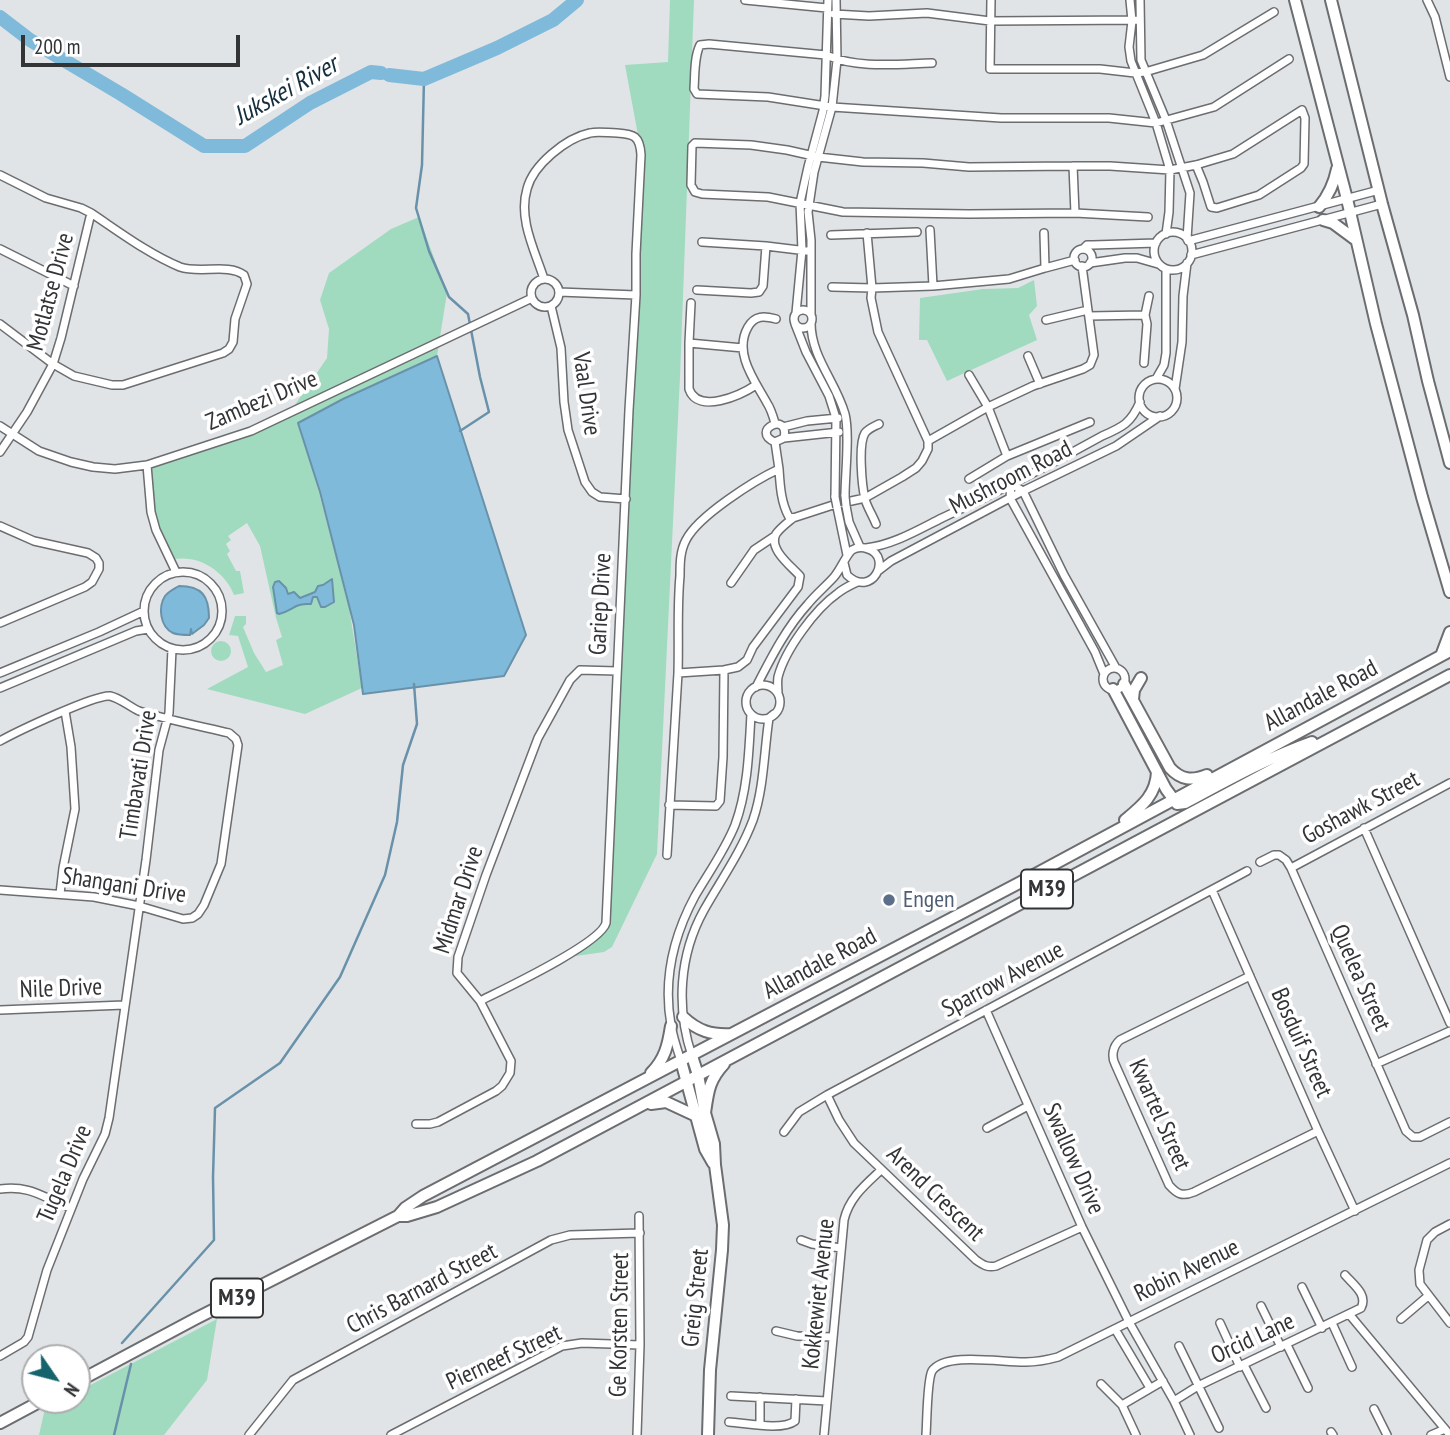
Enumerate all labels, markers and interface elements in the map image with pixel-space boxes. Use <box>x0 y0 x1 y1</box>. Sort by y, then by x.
scale bar <box>24 21 243 65</box>
text: 200 m <box>34 33 80 60</box>
water label: Jukskei River <box>228 50 344 132</box>
street label: Motlatse Drive <box>21 230 81 354</box>
street label: Vaal Drive <box>566 351 606 437</box>
street label: Zambezi Drive <box>202 365 322 437</box>
street label: Mushroom Road <box>945 435 1077 521</box>
street label: Gariep Drive <box>584 552 618 656</box>
street label: Allandale Road <box>1259 654 1383 738</box>
street label: Timbavati Drive <box>115 708 163 842</box>
street label: Goshawk Street <box>1297 765 1425 851</box>
street label: Midmar Drive <box>428 843 490 957</box>
street label: Shangani Drive <box>60 862 188 910</box>
road number: M39 <box>1021 870 1073 908</box>
place label: Engen <box>903 886 955 914</box>
marker: Engen <box>881 892 897 908</box>
street label: Quelea Street <box>1324 920 1396 1036</box>
street label: Allandale Road <box>758 922 882 1006</box>
street label: Sparrow Avenue <box>937 936 1069 1024</box>
street label: Nile Drive <box>19 973 103 1005</box>
street label: Bosduif Street <box>1264 984 1338 1102</box>
street label: Kwartel Street <box>1122 1055 1196 1175</box>
street label: Swallow Drive <box>1036 1099 1110 1219</box>
street label: Tugela Drive <box>32 1121 98 1227</box>
street label: Arend Crescent <box>880 1140 990 1248</box>
street label: Kokkewiet Avenue <box>797 1217 841 1371</box>
street label: Robin Avenue <box>1130 1233 1244 1309</box>
street label: Chris Barnard Street <box>342 1237 502 1341</box>
street label: Greig Street <box>677 1247 715 1349</box>
street label: Ge Korsten Street <box>604 1253 636 1397</box>
road number: M39 <box>211 1278 263 1317</box>
street label: Orcid Lane <box>1207 1307 1299 1371</box>
street label: Pierneef Street <box>442 1319 566 1397</box>
north arrow <box>21 1344 91 1414</box>
text: N <box>59 1379 84 1401</box>

